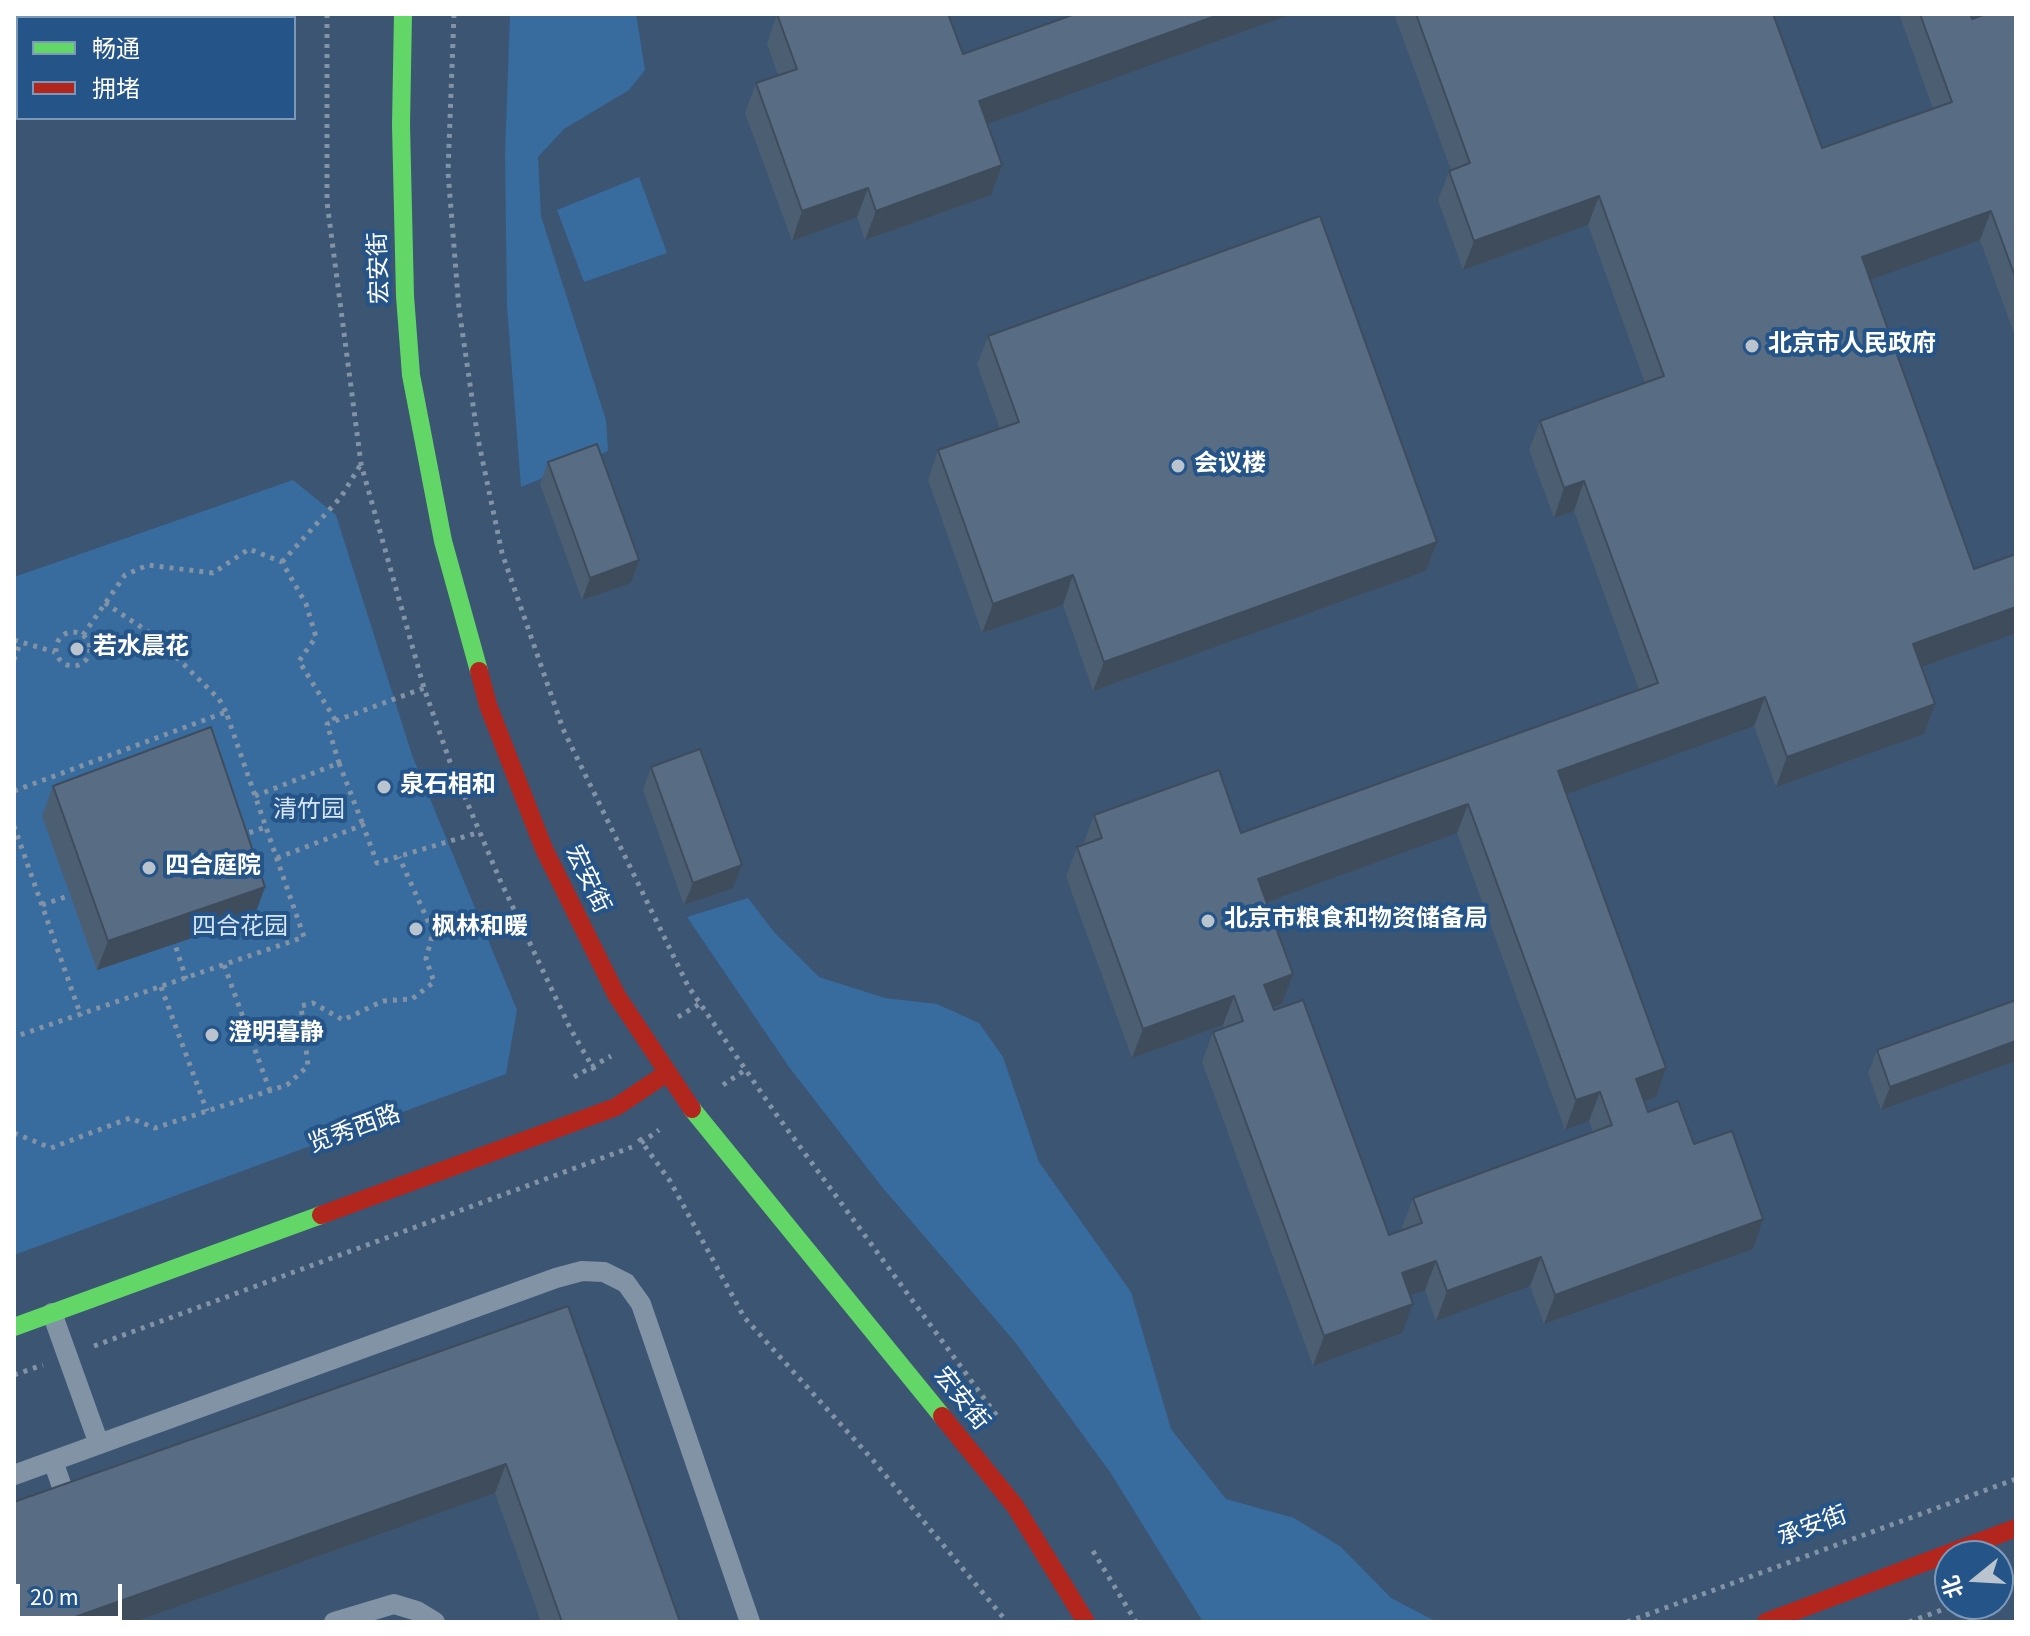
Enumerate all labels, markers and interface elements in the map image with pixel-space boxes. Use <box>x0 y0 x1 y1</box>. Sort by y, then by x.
legend <box>16 16 296 120</box>
text: 畅通 <box>92 32 140 67</box>
text: 拥堵 <box>92 72 140 107</box>
street label: 宏安街 <box>365 232 397 304</box>
place label: 北京市人民政府 <box>1768 332 1936 360</box>
marker: 北京市人民政府 <box>1743 337 1761 355</box>
place label: 会议楼 <box>1194 452 1266 480</box>
marker: 会议楼 <box>1169 457 1187 475</box>
place label: 若水晨花 <box>93 635 189 663</box>
marker: 若水晨花 <box>68 640 86 658</box>
place label: 泉石相和 <box>400 773 496 801</box>
marker: 泉石相和 <box>375 778 393 796</box>
park label: 清竹园 <box>273 798 345 826</box>
street label: 宏安街 <box>557 841 615 919</box>
place label: 四合庭院 <box>165 854 261 882</box>
marker: 四合庭院 <box>140 859 158 877</box>
place label: 北京市粮食和物资储备局 <box>1224 907 1488 935</box>
marker: 北京市粮食和物资储备局 <box>1199 912 1217 930</box>
park label: 四合花园 <box>192 915 288 943</box>
place label: 枫林和暖 <box>432 915 528 943</box>
marker: 枫林和暖 <box>407 920 425 938</box>
place label: 澄明暮静 <box>228 1021 324 1049</box>
marker: 澄明暮静 <box>203 1026 221 1044</box>
street label: 览秀西路 <box>305 1101 405 1161</box>
street label: 宏安街 <box>926 1363 994 1437</box>
street label: 承安街 <box>1774 1502 1852 1554</box>
north arrow <box>1934 1540 2014 1620</box>
scale bar <box>20 1568 126 1618</box>
text: 北 <box>1934 1571 1972 1602</box>
text: 20 m <box>30 1580 79 1615</box>

